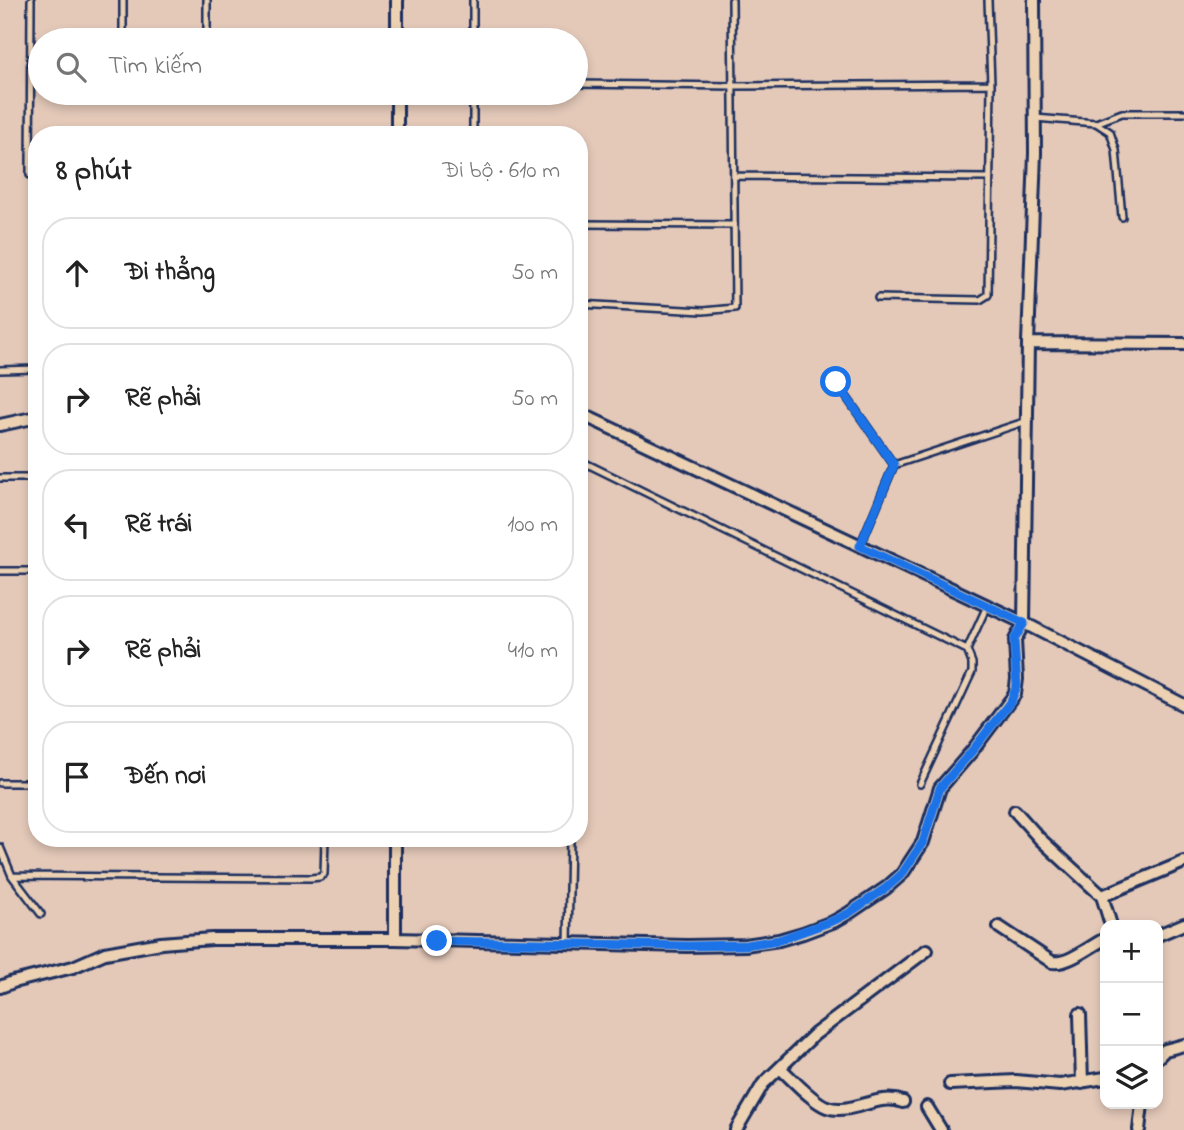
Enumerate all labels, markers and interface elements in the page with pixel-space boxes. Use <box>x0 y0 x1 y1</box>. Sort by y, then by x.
search box <box>28 28 588 105</box>
icon: search <box>52 48 90 86</box>
text: Tìm kiếm <box>108 48 202 86</box>
text: 8 phút <box>56 150 132 194</box>
text: Đi bộ · 610 m <box>443 155 560 188</box>
icon: ahead <box>58 254 96 292</box>
text: Đi thẳng <box>125 254 215 292</box>
text: 50 m <box>511 257 558 290</box>
route start <box>820 366 851 397</box>
icon: right <box>58 380 96 418</box>
text: Rẽ phải <box>125 380 201 418</box>
text: 50 m <box>511 383 558 416</box>
icon: left <box>58 506 96 544</box>
text: Rẽ trái <box>125 506 192 544</box>
text: 100 m <box>507 509 558 542</box>
icon: right <box>58 632 96 670</box>
text: Rẽ phải <box>125 632 201 670</box>
text: 410 m <box>508 635 558 668</box>
icon: arrive <box>58 758 96 796</box>
text: Đến nơi <box>125 758 206 796</box>
map controls <box>1100 920 1163 1109</box>
button: + <box>1100 920 1163 983</box>
route end <box>421 925 452 956</box>
button: − <box>1100 983 1163 1046</box>
button: layers <box>1100 1046 1163 1109</box>

